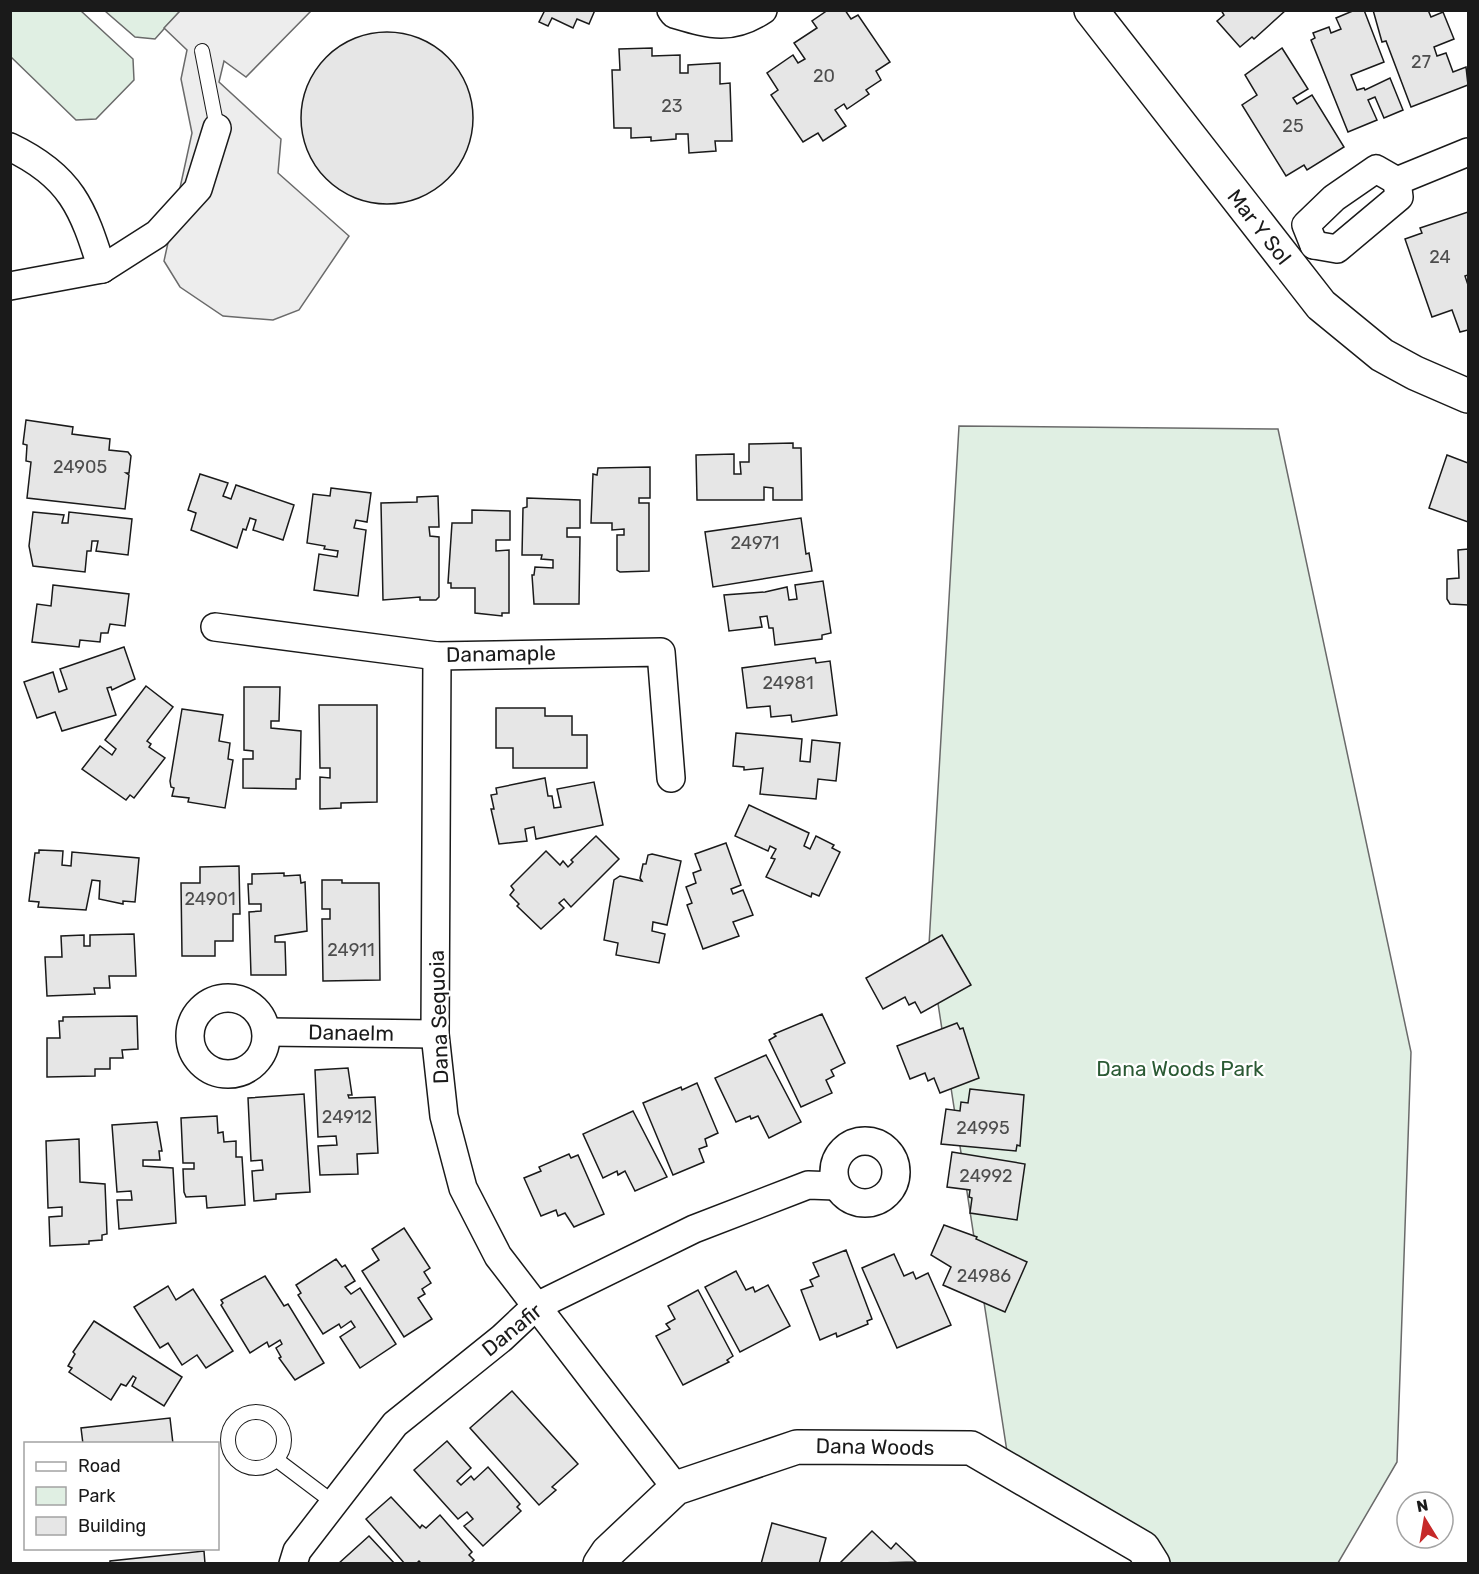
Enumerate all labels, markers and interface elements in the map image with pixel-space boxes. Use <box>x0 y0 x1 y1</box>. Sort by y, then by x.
house number: 27 <box>1411 51 1431 73</box>
house number: 20 <box>813 65 835 87</box>
house number: 23 <box>661 95 683 117</box>
house number: 25 <box>1282 115 1304 137</box>
street label: Mar Y Sol <box>1222 184 1297 269</box>
house number: 24 <box>1429 246 1451 268</box>
house number: 24905 <box>53 456 107 478</box>
house number: 24971 <box>730 532 780 554</box>
street label: Danamaple <box>446 640 556 667</box>
house number: 24981 <box>762 672 814 694</box>
house number: 24901 <box>184 888 236 910</box>
house number: 24911 <box>327 939 375 961</box>
street label: Dana Sequoia <box>424 950 453 1085</box>
street label: Danaelm <box>308 1019 394 1046</box>
park label: Dana Woods Park <box>1096 1056 1264 1081</box>
house number: 24912 <box>322 1106 372 1128</box>
house number: 24995 <box>956 1117 1010 1139</box>
house number: 24992 <box>959 1165 1013 1187</box>
house number: 24986 <box>957 1265 1011 1287</box>
street label: Danafir <box>477 1298 547 1361</box>
street label: Dana Woods <box>815 1433 935 1460</box>
legend <box>24 1442 219 1550</box>
text: Road <box>78 1455 121 1477</box>
text: Park <box>78 1485 116 1507</box>
north arrow <box>1395 1490 1455 1550</box>
text: N <box>1415 1495 1430 1516</box>
text: Building <box>78 1515 146 1537</box>

